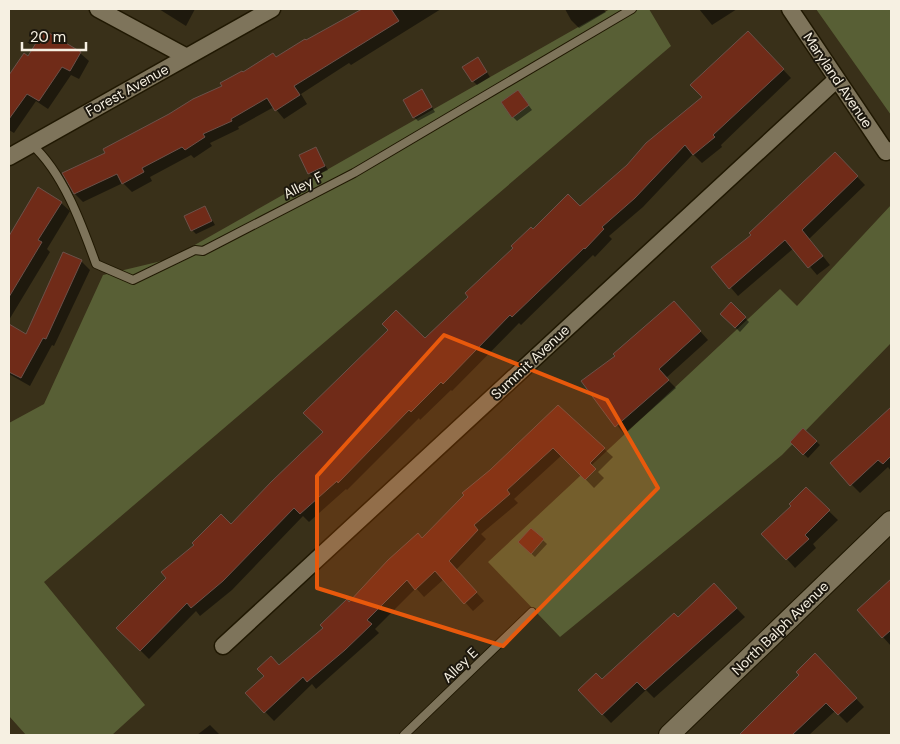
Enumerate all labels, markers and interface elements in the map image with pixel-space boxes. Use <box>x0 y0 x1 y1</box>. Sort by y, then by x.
scale bar <box>22 20 86 52</box>
text: 20 m <box>30 27 66 47</box>
street label: Maryland Avenue <box>799 29 877 131</box>
street label: Forest Avenue <box>82 60 172 120</box>
street label: Alley F <box>280 167 326 203</box>
street label: Summit Avenue <box>487 321 573 403</box>
street label: North Balph Avenue <box>728 577 832 679</box>
street label: Alley E <box>438 644 482 686</box>

